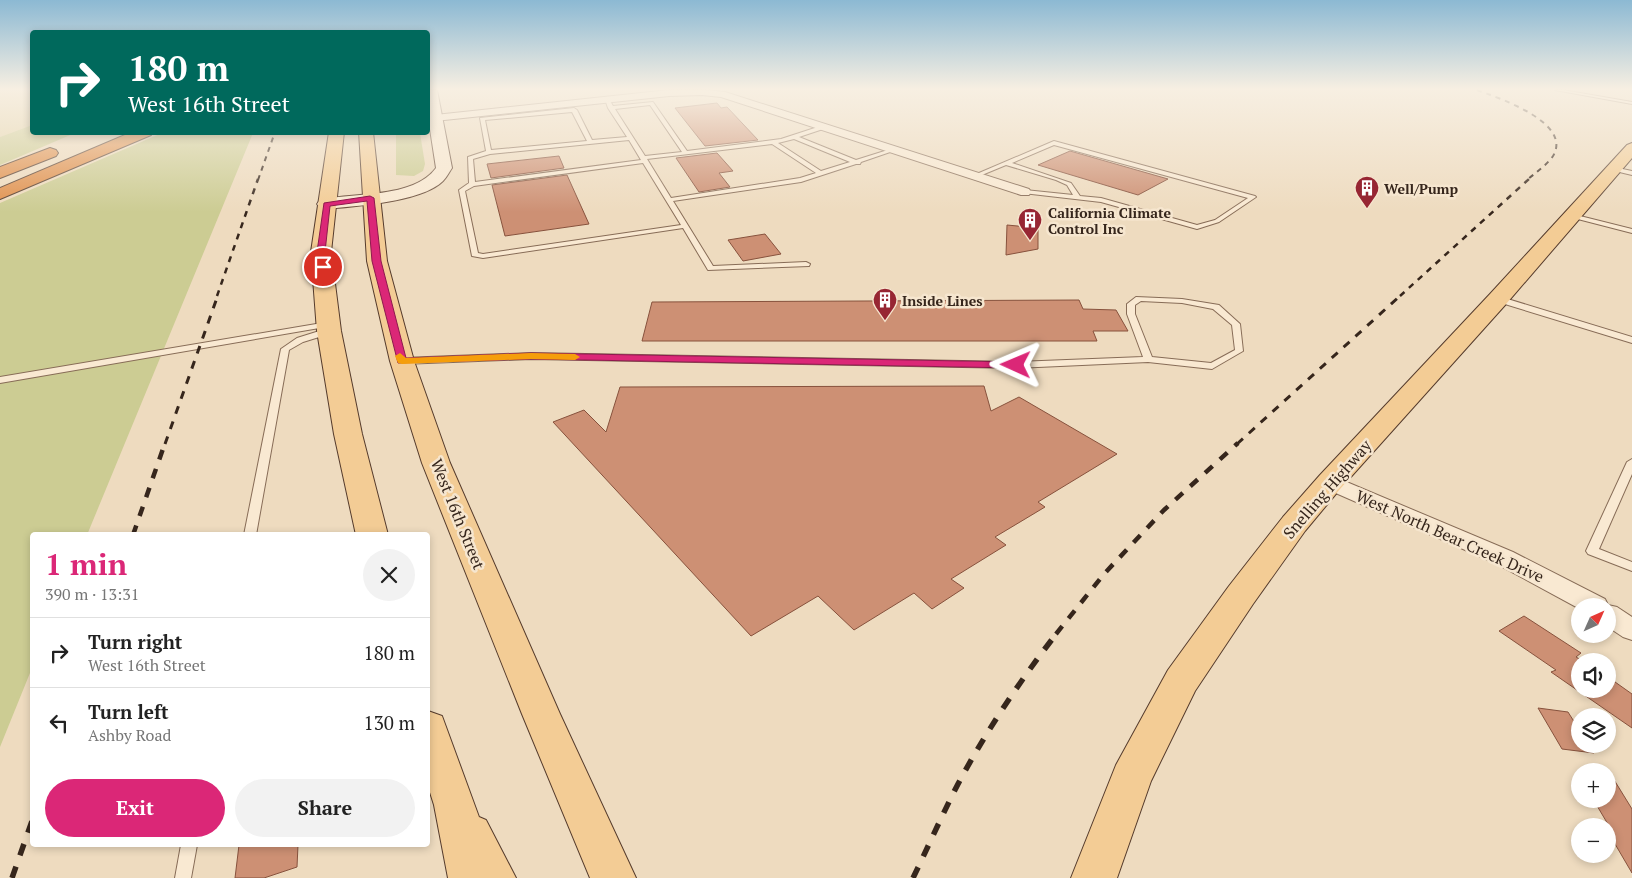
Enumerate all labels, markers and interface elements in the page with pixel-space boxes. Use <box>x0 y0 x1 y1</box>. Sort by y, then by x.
text: 180 m <box>128 45 229 91</box>
icon: right <box>45 50 110 115</box>
text: West 16th Street <box>128 89 290 118</box>
building icon: Well/Pump <box>1354 175 1380 209</box>
place label: Well/Pump <box>1384 179 1459 198</box>
place label: California Climate Control Inc <box>1048 203 1172 238</box>
building icon: California Climate Control Inc <box>1017 207 1043 241</box>
pin <box>302 246 344 288</box>
icon: arrive <box>309 253 337 281</box>
building icon: Inside Lines <box>872 287 898 321</box>
place label: Inside Lines <box>902 291 983 310</box>
position arrow <box>989 338 1041 390</box>
street label: Snelling Highway <box>1278 434 1377 543</box>
street label: West 16th Street <box>426 455 490 573</box>
street label: West North Bear Creek Drive <box>1353 485 1547 587</box>
text: 1 min <box>45 544 127 584</box>
button: close <box>363 549 415 601</box>
text: 390 m · 13:31 <box>45 583 139 605</box>
north arrow <box>1571 598 1616 642</box>
map controls <box>1571 598 1616 863</box>
text: Turn right <box>88 629 182 654</box>
icon: right <box>45 639 73 667</box>
text: 180 m <box>364 640 415 665</box>
button: sound <box>1571 653 1616 698</box>
text: West 16th Street <box>88 654 206 676</box>
text: Turn left <box>88 699 169 724</box>
button: layers <box>1571 708 1616 753</box>
icon: left <box>45 709 73 737</box>
text: 130 m <box>364 710 415 735</box>
text: Ashby Road <box>88 724 171 746</box>
button: + <box>1571 763 1616 808</box>
button: Exit <box>45 779 225 837</box>
button: Share <box>235 779 415 837</box>
button: − <box>1571 818 1616 863</box>

